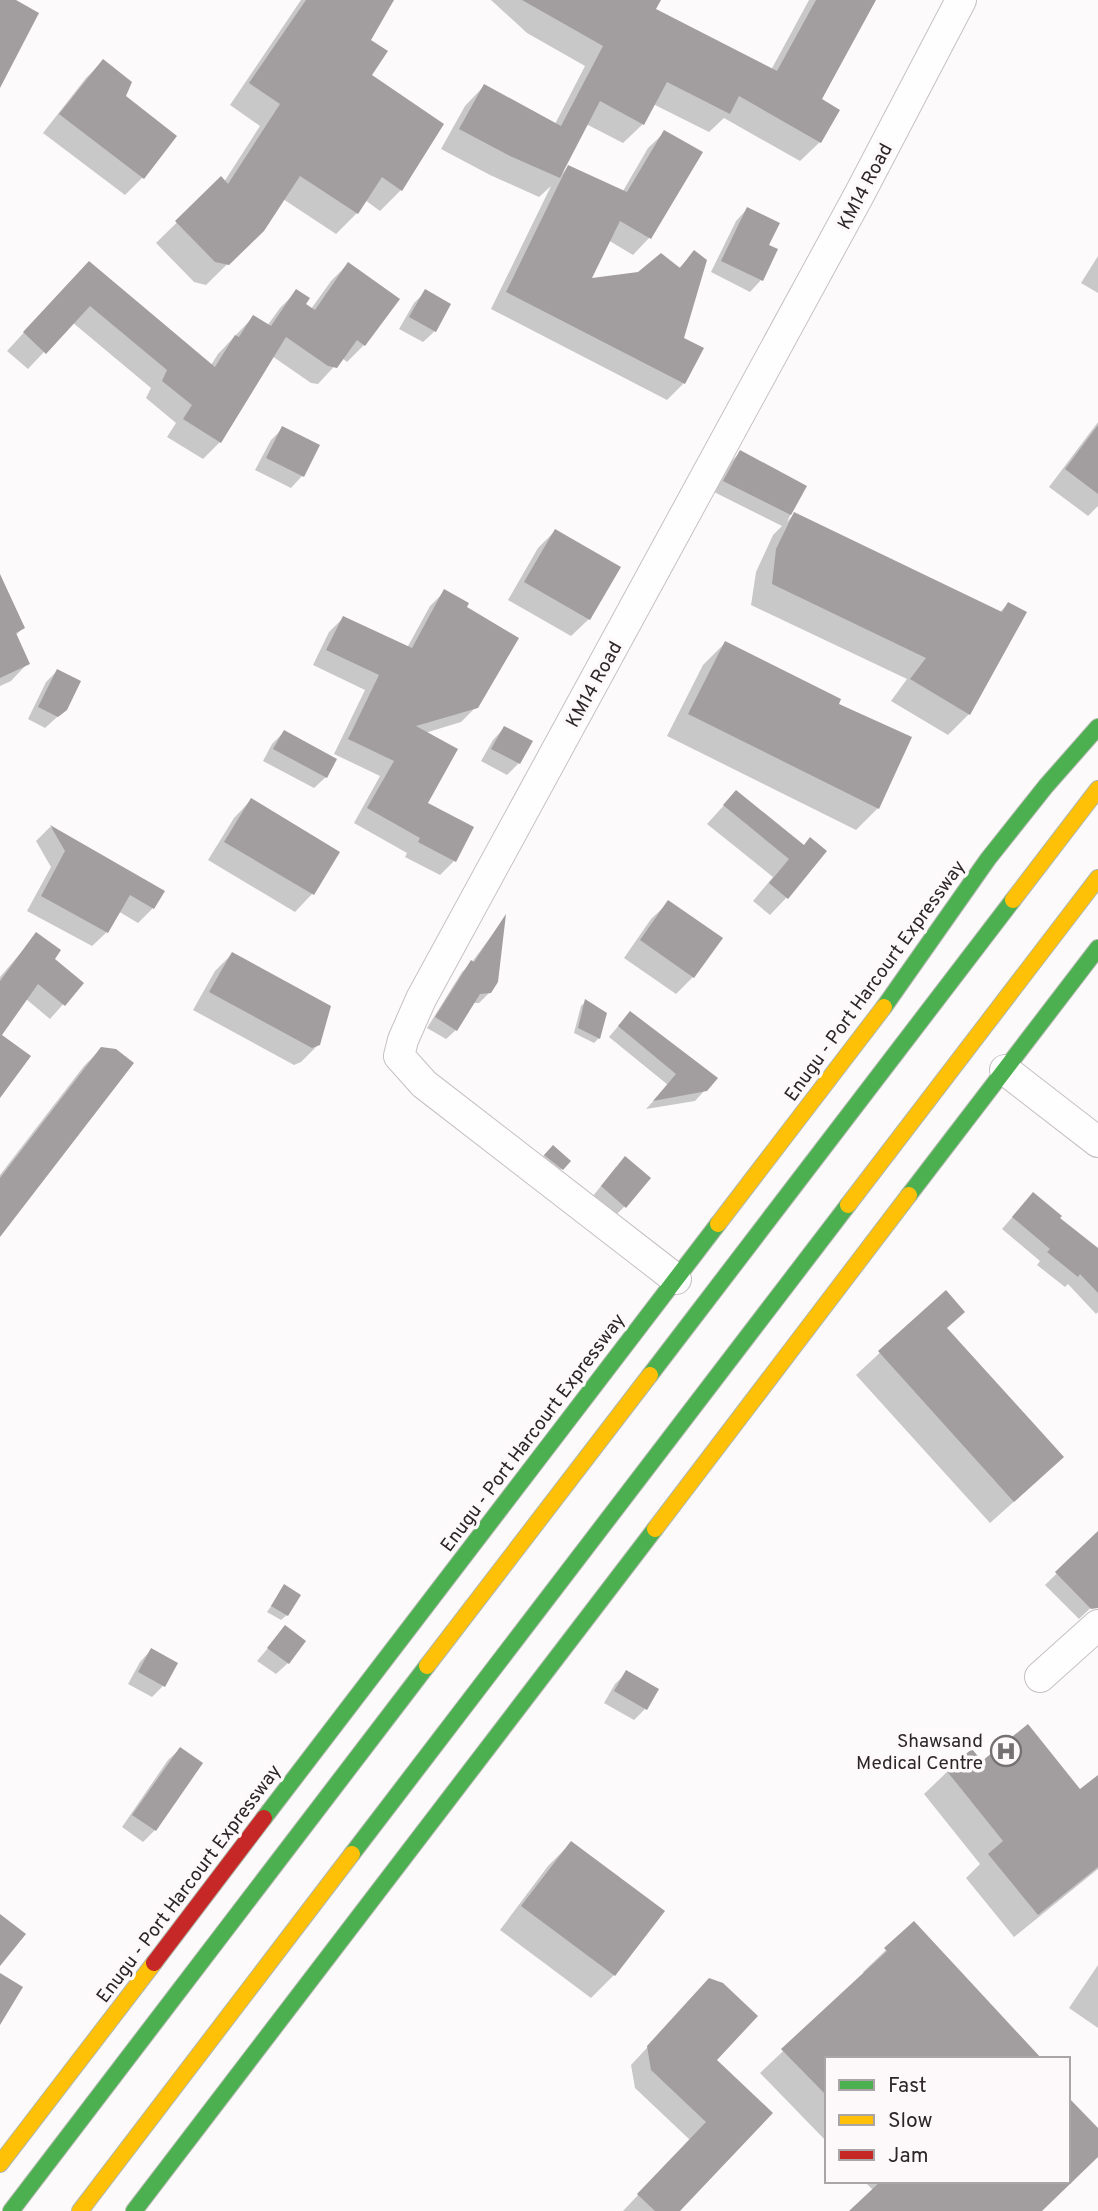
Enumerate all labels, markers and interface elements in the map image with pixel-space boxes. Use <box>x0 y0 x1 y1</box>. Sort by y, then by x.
street label: KM14 Road <box>833 139 899 234</box>
street label: KM14 Road <box>561 638 628 732</box>
street label: Enugu - Port Harcourt Expressway <box>780 856 971 1107</box>
street label: Enugu - Port Harcourt Expressway <box>436 1309 631 1557</box>
place label: Shawsand Medical Centre <box>856 1730 983 1776</box>
hospital icon: Shawsand Medical Centre <box>989 1734 1023 1768</box>
street label: Enugu - Port Harcourt Expressway <box>92 1760 287 2008</box>
legend <box>825 2057 1070 2183</box>
text: Fast <box>888 2073 927 2100</box>
text: Slow <box>888 2108 933 2135</box>
text: Jam <box>888 2143 929 2170</box>

